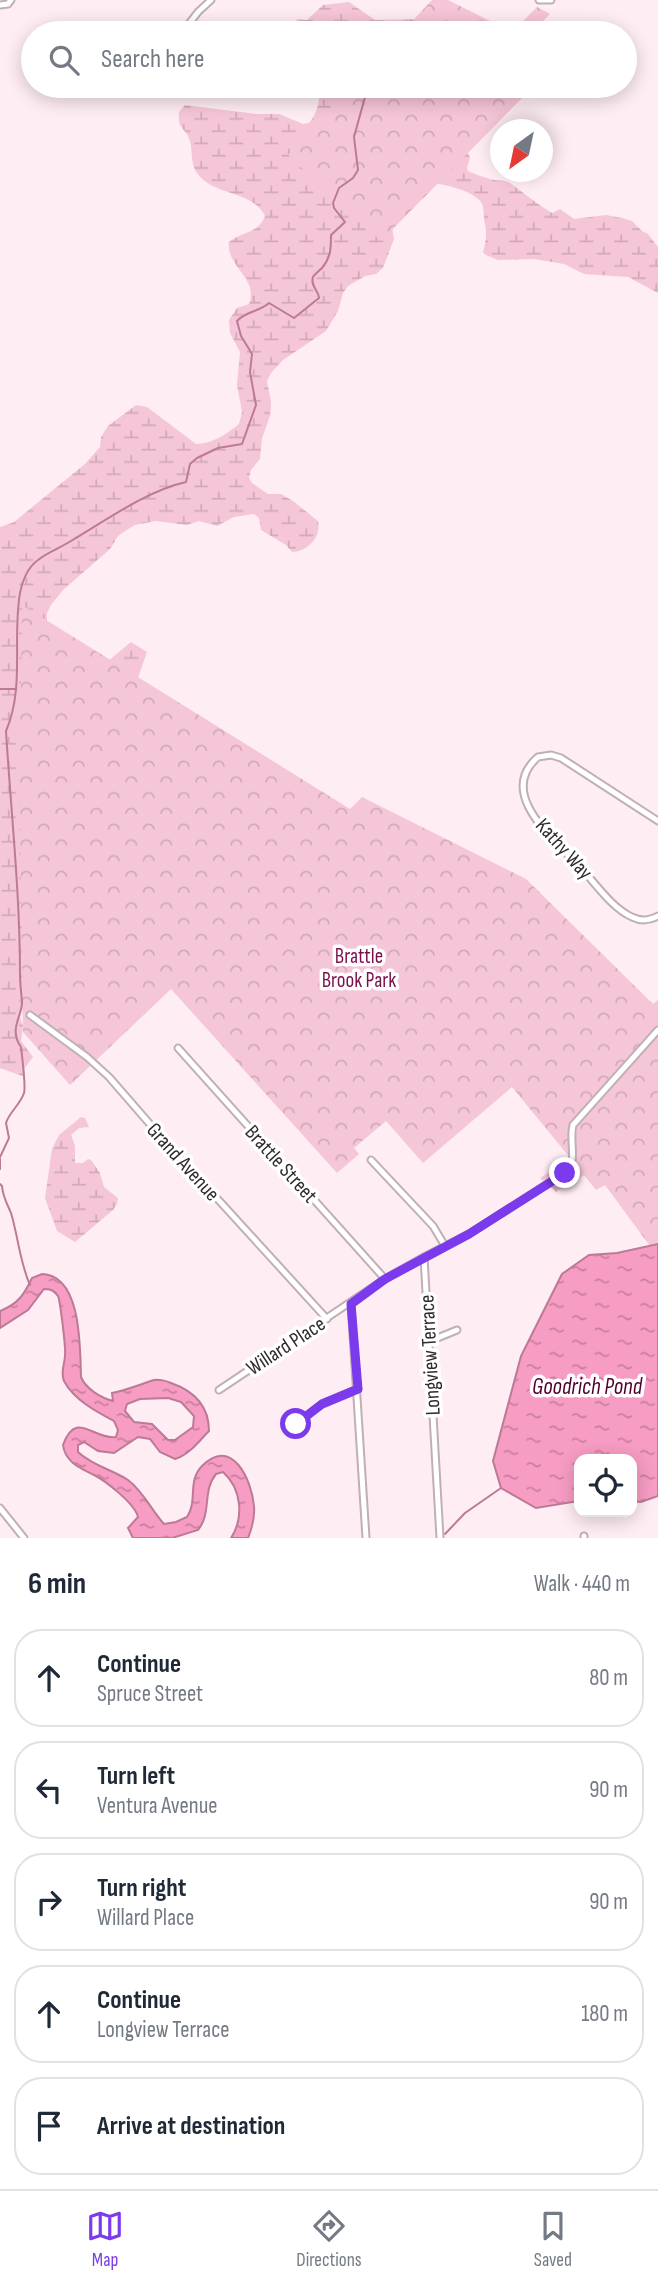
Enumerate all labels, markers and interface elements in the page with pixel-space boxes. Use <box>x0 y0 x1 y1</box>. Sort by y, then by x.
search box <box>21 21 637 98</box>
icon: search <box>45 41 83 79</box>
text: Search here <box>101 44 204 75</box>
north arrow <box>490 119 553 182</box>
street label: Kathy Way <box>530 813 598 885</box>
park label: Brattle Brook Park <box>322 944 396 993</box>
street label: Grand Avenue <box>141 1118 225 1206</box>
street label: Brattle Street <box>240 1120 322 1208</box>
route end <box>549 1157 580 1188</box>
street label: Longview Terrace <box>414 1294 446 1416</box>
street label: Willard Place <box>242 1311 330 1381</box>
water label: Goodrich Pond <box>532 1373 643 1401</box>
route start <box>280 1408 311 1439</box>
map controls <box>574 1454 637 1517</box>
button: locate <box>574 1454 637 1517</box>
text: 6 min <box>28 1566 86 1602</box>
text: Walk · 440 m <box>534 1570 630 1598</box>
text: Continue <box>97 1649 181 1680</box>
icon: ahead <box>30 1659 68 1697</box>
text: 80 m <box>589 1664 628 1692</box>
text: Spruce Street <box>97 1680 203 1708</box>
text: Turn left <box>97 1761 175 1792</box>
icon: left <box>30 1771 68 1809</box>
text: 90 m <box>589 1776 628 1804</box>
text: Ventura Avenue <box>97 1792 218 1820</box>
text: Turn right <box>97 1873 186 1904</box>
icon: right <box>30 1883 68 1921</box>
text: 90 m <box>589 1888 628 1916</box>
text: Willard Place <box>97 1904 194 1932</box>
text: Continue <box>97 1985 181 2016</box>
icon: ahead <box>30 1995 68 2033</box>
text: 180 m <box>581 2000 628 2028</box>
text: Longview Terrace <box>97 2016 229 2044</box>
icon: arrive <box>30 2107 68 2145</box>
text: Arrive at destination <box>97 2111 285 2142</box>
tab: Map <box>86 2207 124 2272</box>
tab: Directions <box>296 2207 362 2272</box>
tab: Saved <box>534 2207 572 2272</box>

